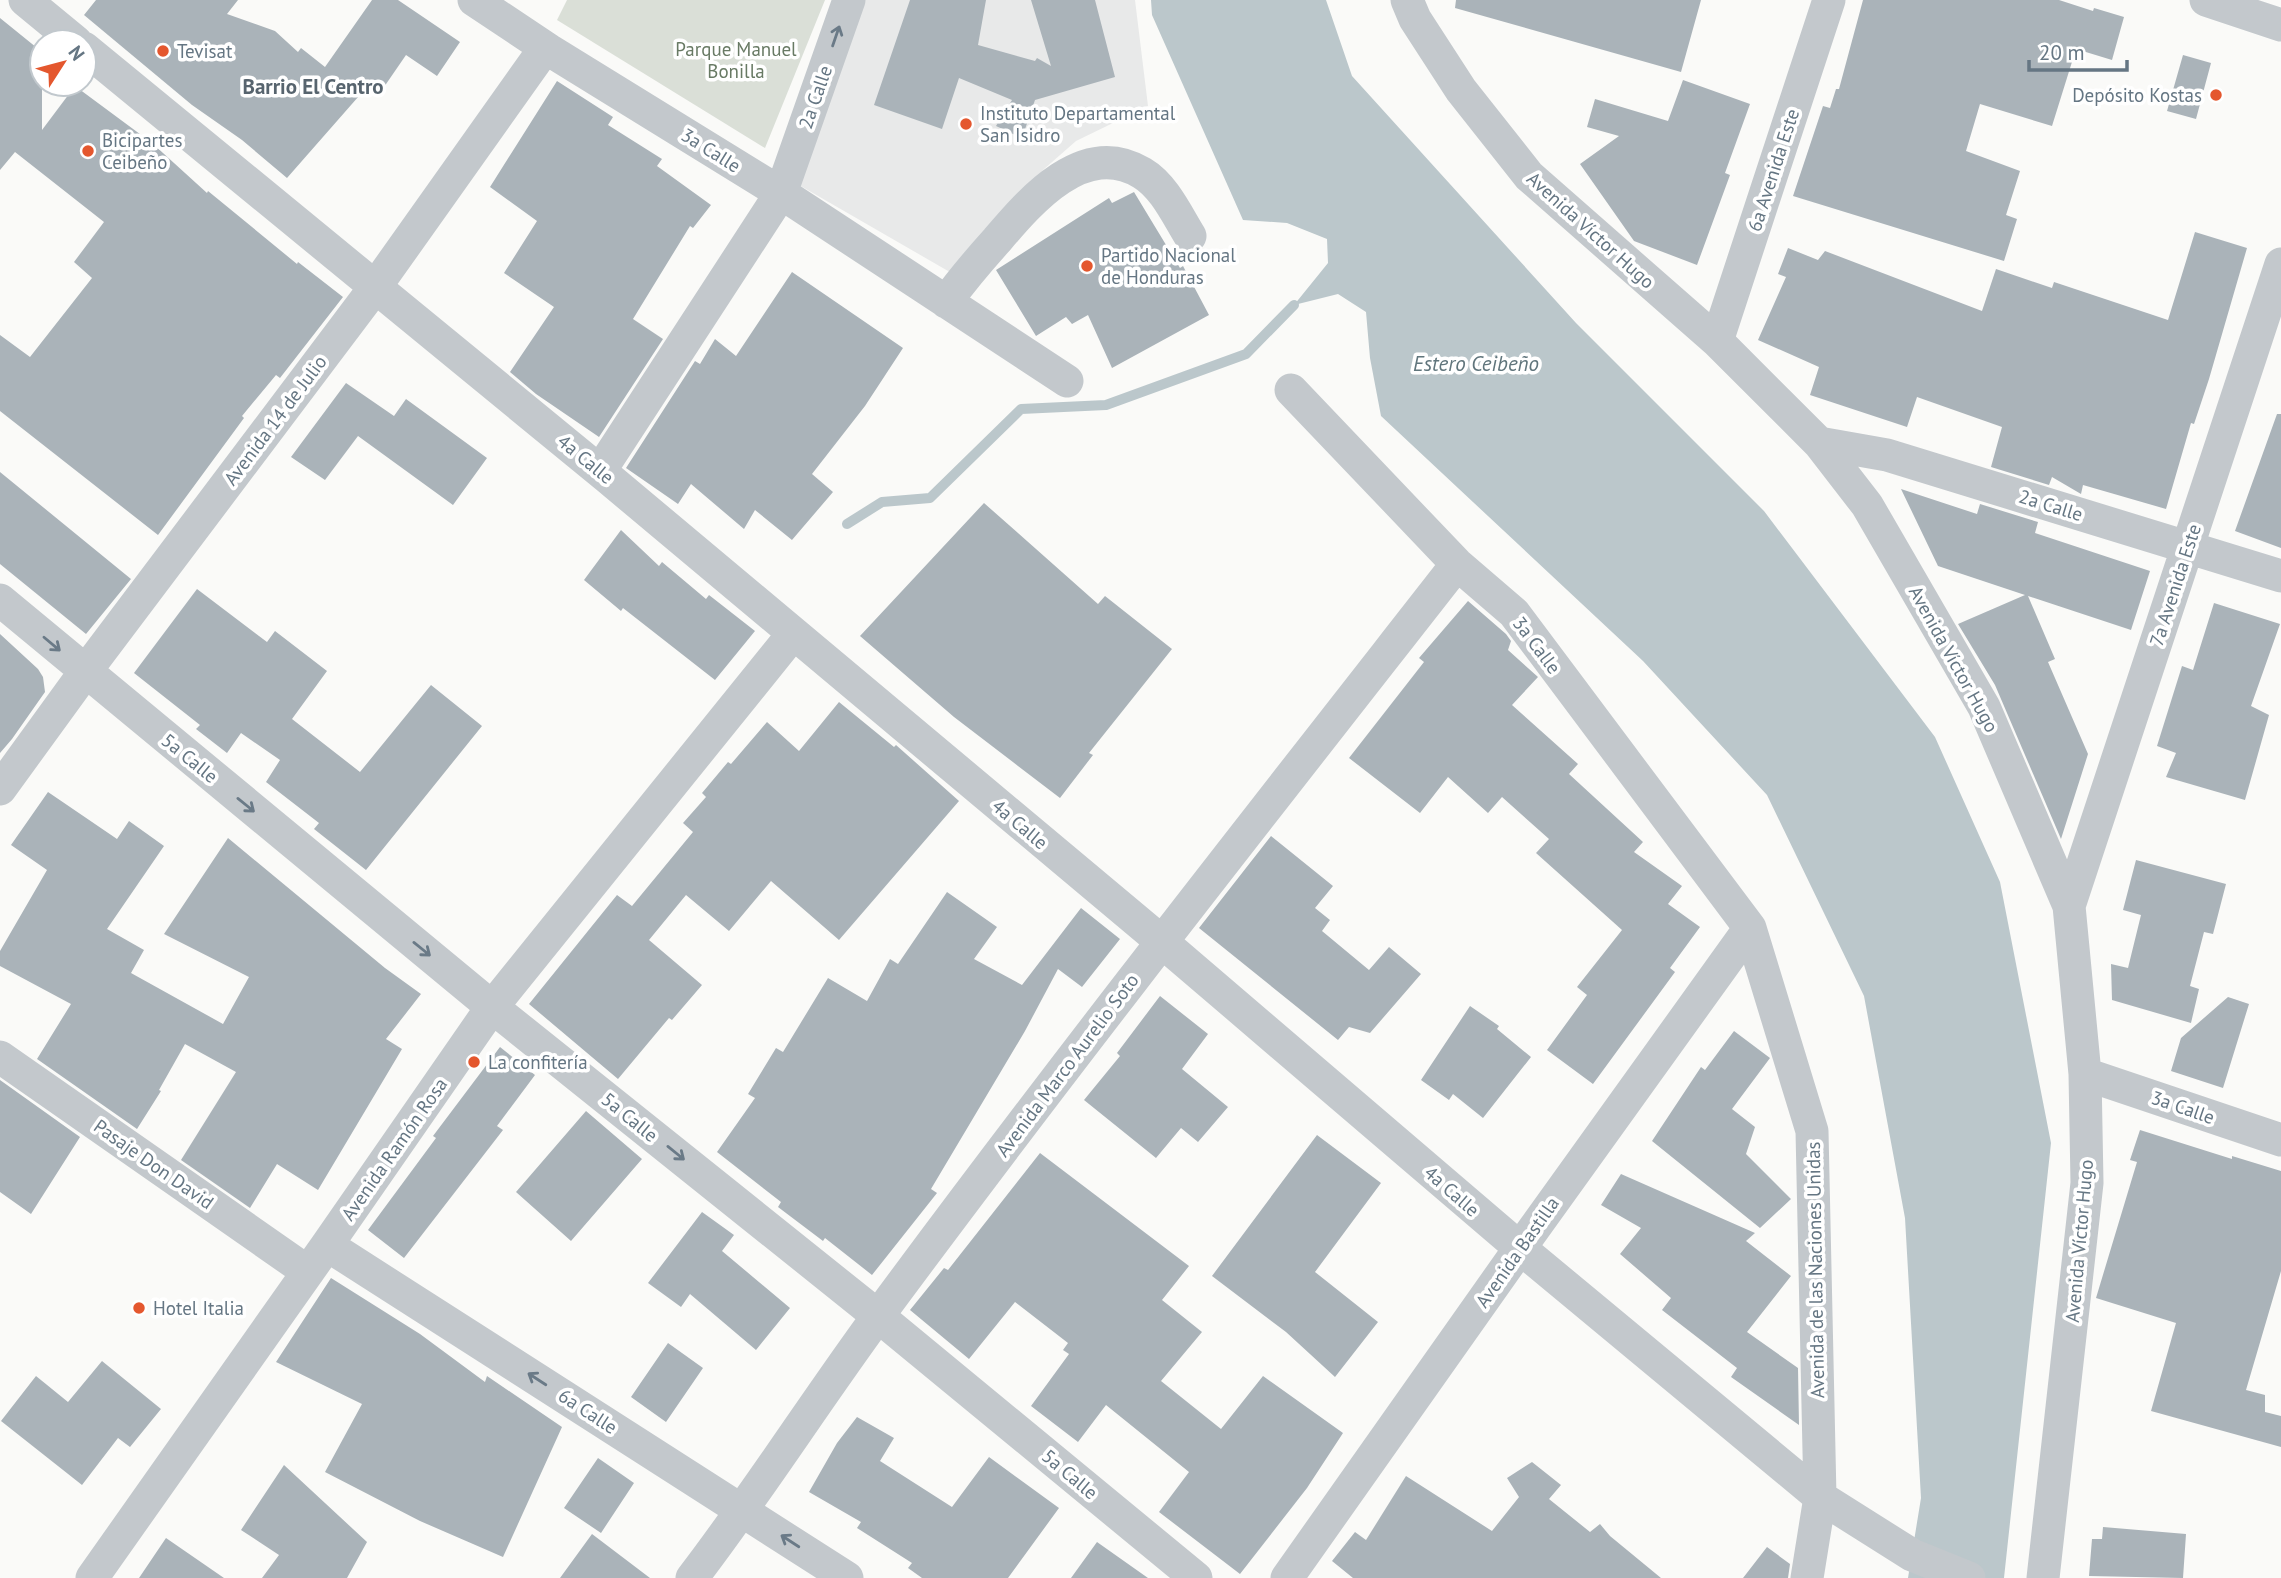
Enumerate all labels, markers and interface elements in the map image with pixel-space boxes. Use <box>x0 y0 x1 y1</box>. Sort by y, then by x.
one-way arrow <box>831 26 843 48</box>
north arrow <box>28 28 98 98</box>
scale bar <box>2029 28 2127 72</box>
park label: Parque Manuel Bonilla <box>675 37 797 83</box>
place label: Tevisat <box>177 39 233 63</box>
text: 20 m <box>2039 39 2085 66</box>
text: N <box>63 41 90 65</box>
marker: Tevisat <box>155 43 171 59</box>
street label: 2a Calle <box>793 62 837 132</box>
district label: Barrio El Centro <box>242 73 384 100</box>
place label: Depósito Kostas <box>2072 83 2202 107</box>
marker: Depósito Kostas <box>2208 87 2224 103</box>
place label: Instituto Departamental San Isidro <box>980 101 1176 147</box>
street label: 6a Avenida Este <box>1742 106 1804 234</box>
marker: Instituto Departamental San Isidro <box>958 116 974 132</box>
street label: 3a Calle <box>677 122 745 178</box>
place label: Bicipartes Ceibeño <box>102 128 182 174</box>
marker: Bicipartes Ceibeño <box>80 143 96 159</box>
street label: Avenida Víctor Hugo <box>1522 166 1660 294</box>
place label: Partido Nacional de Honduras <box>1101 243 1236 289</box>
marker: Partido Nacional de Honduras <box>1079 258 1095 274</box>
street label: Avenida 14 de Julio <box>218 350 332 490</box>
water label: Estero Ceibeño <box>1413 350 1539 377</box>
street label: 4a Calle <box>553 429 619 489</box>
street label: 2a Calle <box>2016 484 2086 526</box>
street label: 7a Avenida Este <box>2144 521 2206 649</box>
street label: Avenida Víctor Hugo <box>1904 582 2004 736</box>
street label: 3a Calle <box>1508 612 1566 678</box>
one-way arrow <box>43 636 61 652</box>
street label: 5a Calle <box>157 728 223 788</box>
street label: 4a Calle <box>987 794 1053 854</box>
one-way arrow <box>237 797 255 812</box>
one-way arrow <box>413 941 431 957</box>
street label: Avenida Marco Aurelio Soto <box>990 969 1144 1161</box>
place label: La confitería <box>488 1050 588 1074</box>
marker: La confitería <box>466 1054 482 1070</box>
street label: Avenida Ramón Rosa <box>336 1073 452 1225</box>
street label: 3a Calle <box>2148 1085 2218 1129</box>
street label: 5a Calle <box>597 1087 663 1147</box>
street label: Pasaje Don David <box>89 1114 219 1214</box>
street label: Avenida de las Naciones Unidas <box>1801 1141 1829 1399</box>
one-way arrow <box>666 1146 684 1161</box>
street label: Avenida Víctor Hugo <box>2060 1158 2098 1324</box>
street label: 4a Calle <box>1419 1160 1485 1222</box>
street label: Avenida Bastilla <box>1470 1192 1564 1312</box>
place label: Hotel Italia <box>153 1296 244 1320</box>
marker: Hotel Italia <box>131 1300 147 1316</box>
one-way arrow <box>527 1371 547 1385</box>
street label: 6a Calle <box>554 1383 622 1439</box>
street label: 5a Calle <box>1037 1444 1103 1504</box>
one-way arrow <box>781 1534 800 1548</box>

